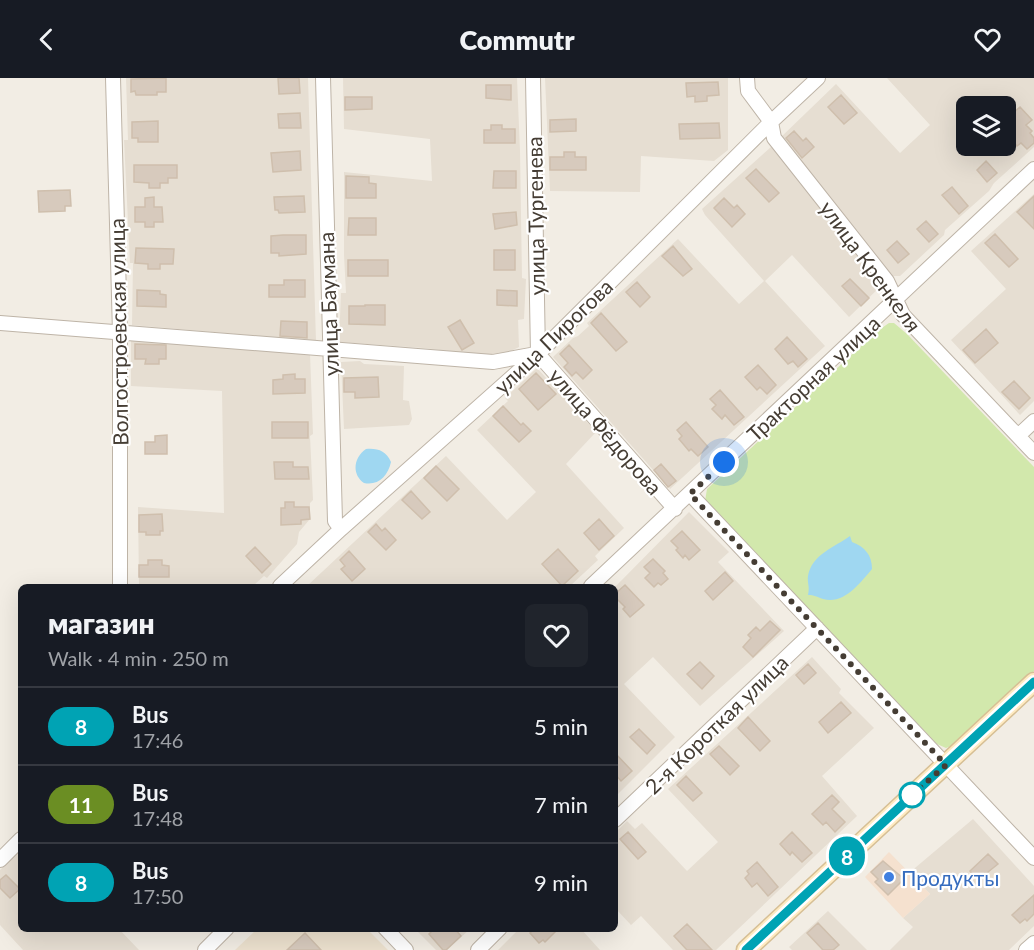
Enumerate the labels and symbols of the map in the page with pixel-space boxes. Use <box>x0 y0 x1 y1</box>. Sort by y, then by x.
street label: улица Тургенева <box>521 136 549 296</box>
street label: улица Кренкеля <box>815 196 927 336</box>
street label: Волгостроевская улица <box>104 218 132 446</box>
street label: улица Баумана <box>313 231 343 377</box>
street label: улица Пирогова <box>489 273 617 399</box>
street label: Тракторная улица <box>741 310 885 446</box>
street label: улица Фёдорова <box>544 363 668 499</box>
your location <box>709 447 739 477</box>
street label: 2-я Короткая улица <box>639 649 793 799</box>
unlabelled marker <box>899 782 925 808</box>
line badge: 8 <box>828 836 866 876</box>
place label: Продукты <box>901 865 1000 890</box>
marker: Продукты <box>882 870 896 884</box>

